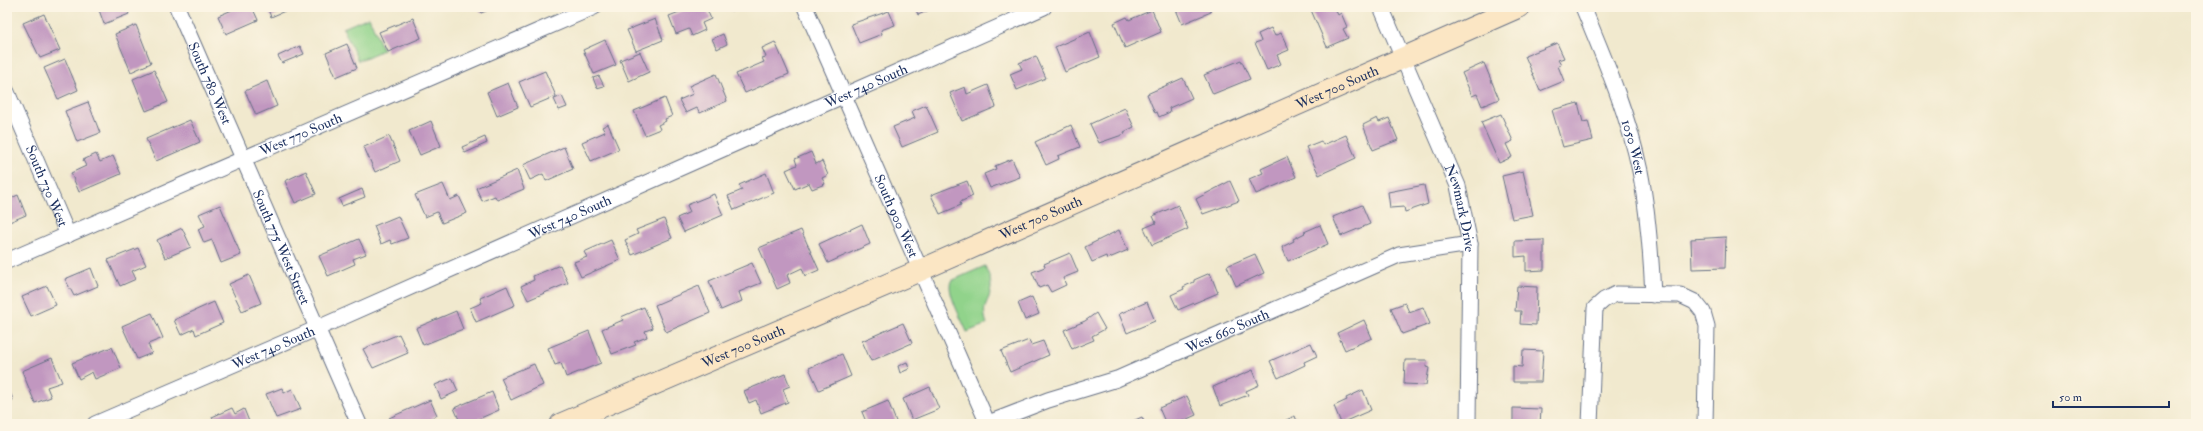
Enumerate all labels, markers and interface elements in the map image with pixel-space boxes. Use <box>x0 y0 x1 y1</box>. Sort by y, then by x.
street label: South 780 West <box>185 39 236 127</box>
street label: West 740 South <box>821 60 911 112</box>
street label: West 700 South <box>1292 61 1382 113</box>
street label: West 770 South <box>256 108 345 160</box>
street label: 1050 West <box>1618 117 1649 176</box>
street label: South 730 West <box>22 143 72 229</box>
street label: Newmark Drive <box>1441 162 1479 252</box>
street label: South 900 West <box>871 171 923 261</box>
street label: South 775 West Street <box>249 187 314 308</box>
street label: West 740 South <box>525 191 614 243</box>
street label: West 700 South <box>996 192 1085 243</box>
street label: West 660 South <box>1182 305 1272 357</box>
street label: West 700 South <box>698 321 788 372</box>
street label: West 740 South <box>228 322 318 373</box>
scale bar <box>2053 383 2169 409</box>
text: 50 m <box>2059 390 2083 405</box>

